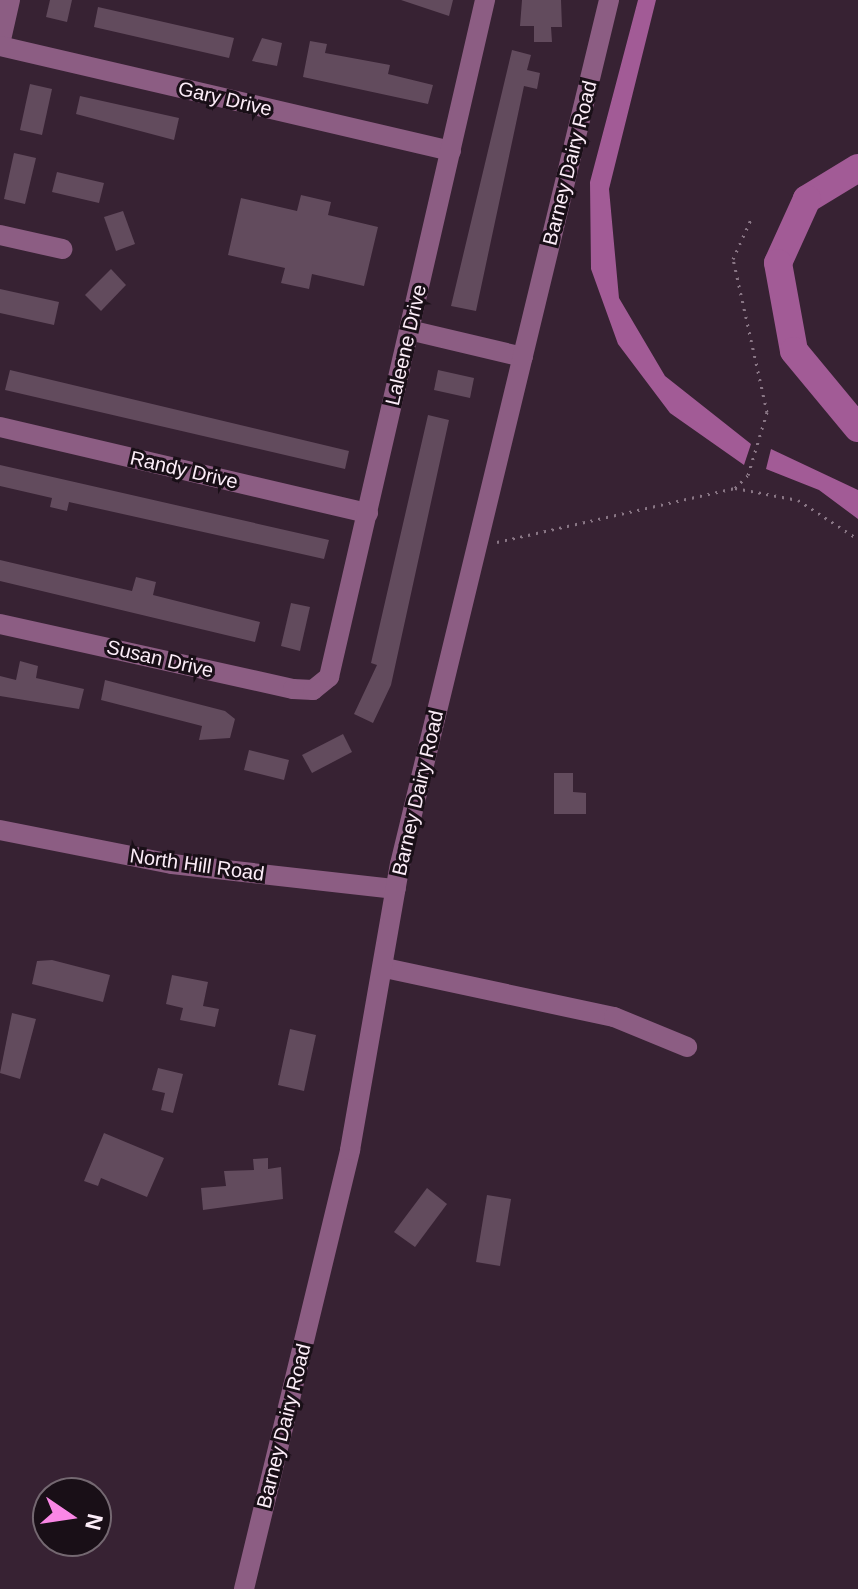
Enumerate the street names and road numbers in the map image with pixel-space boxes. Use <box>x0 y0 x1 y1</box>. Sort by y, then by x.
street label: Gary Drive <box>176 77 274 121</box>
street label: Barney Dairy Road <box>538 78 602 248</box>
street label: Laleene Drive <box>380 282 432 408</box>
street label: Randy Drive <box>128 446 240 494</box>
street label: Susan Drive <box>104 635 216 683</box>
street label: Barney Dairy Road <box>387 708 449 878</box>
street label: North Hill Road <box>128 844 266 886</box>
street label: Barney Dairy Road <box>252 1341 316 1511</box>

